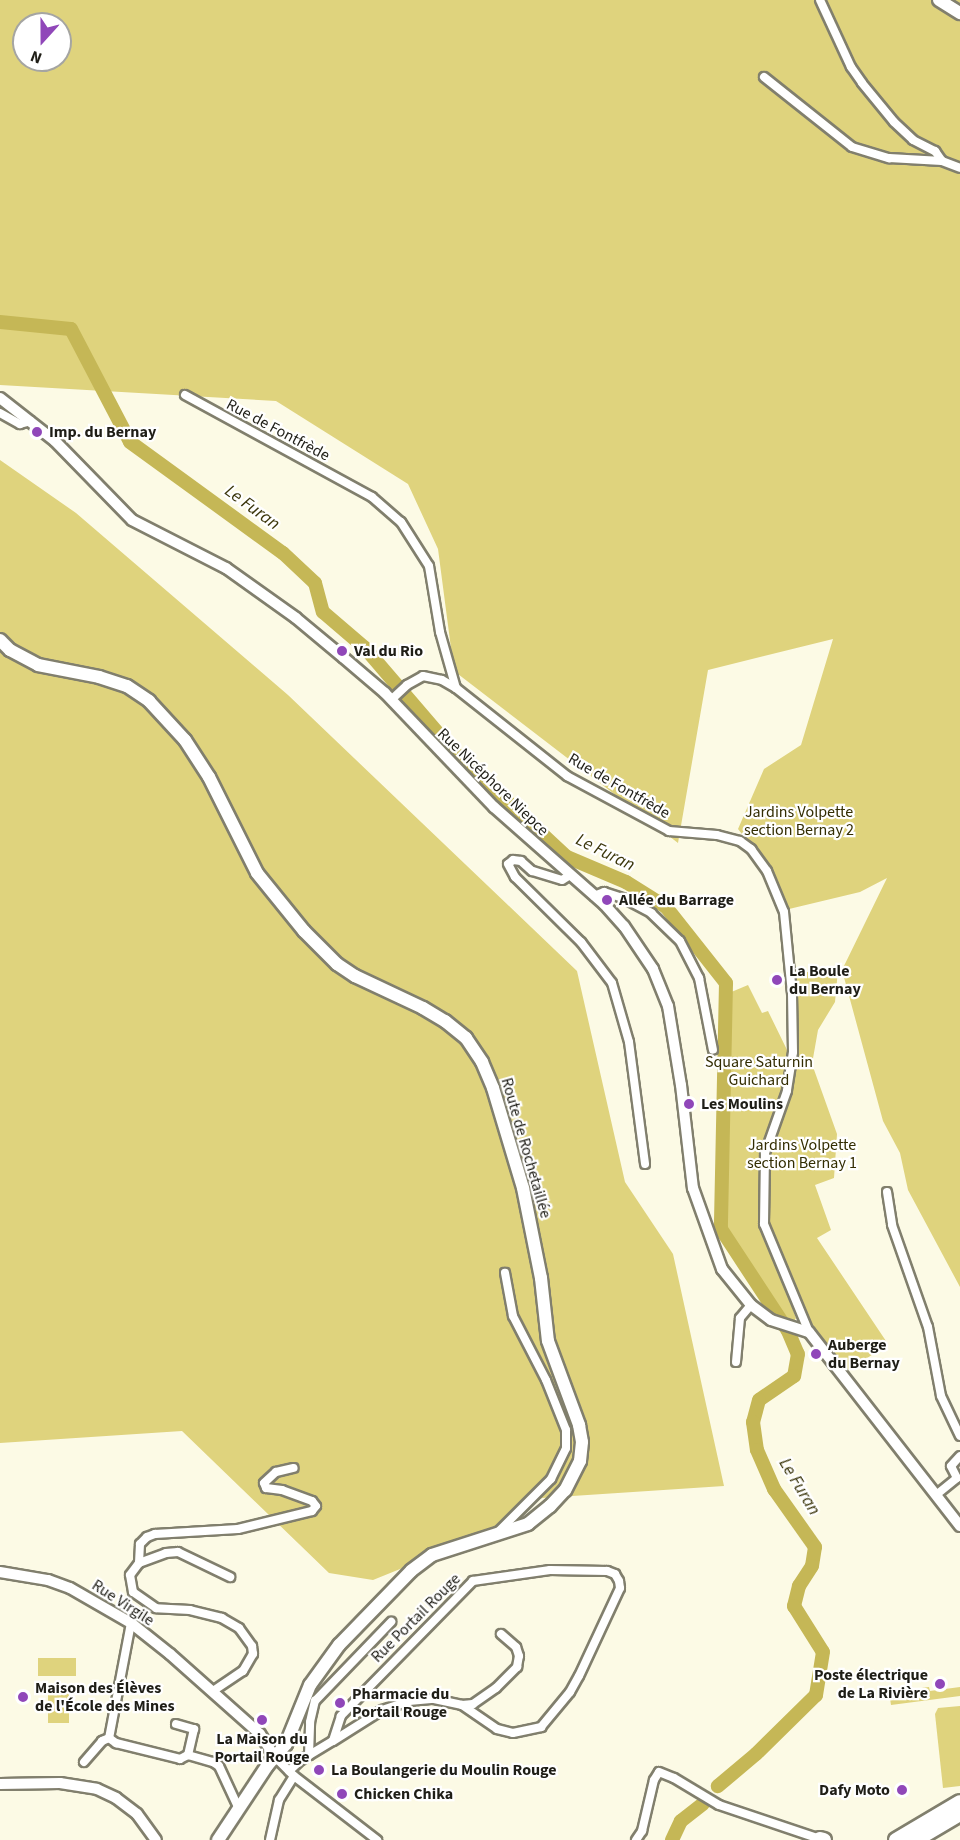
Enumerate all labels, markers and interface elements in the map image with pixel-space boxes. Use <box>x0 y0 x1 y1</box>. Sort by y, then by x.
north arrow <box>12 12 72 72</box>
text: N <box>27 45 45 69</box>
street label: Rue de Fontfrède <box>223 395 333 465</box>
place label: Imp. du Bernay <box>49 422 156 442</box>
marker: Imp. du Bernay <box>30 425 44 439</box>
water label: Le Furan <box>220 481 284 535</box>
place label: Val du Rio <box>354 641 423 661</box>
marker: Val du Rio <box>335 644 349 658</box>
street label: Rue Nicéphore Niepce <box>433 724 553 840</box>
street label: Rue de Fontfrède <box>565 749 673 823</box>
park label: Jardins Volpette section Bernay 2 <box>744 802 854 840</box>
water label: Le Furan <box>572 829 638 877</box>
place label: Allée du Barrage <box>619 890 734 910</box>
marker: Allée du Barrage <box>600 893 614 907</box>
place label: La Boule du Bernay <box>789 961 861 999</box>
marker: La Boule du Bernay <box>770 973 784 987</box>
park label: Square Saturnin Guichard <box>705 1052 813 1090</box>
street label: Route de Rochetaillée <box>497 1076 555 1220</box>
place label: Les Moulins <box>701 1094 783 1114</box>
marker: Les Moulins <box>682 1097 696 1111</box>
park label: Jardins Volpette section Bernay 1 <box>747 1135 857 1173</box>
place label: Auberge du Bernay <box>828 1335 900 1373</box>
marker: Auberge du Bernay <box>809 1347 823 1361</box>
water label: Le Furan <box>774 1454 824 1520</box>
street label: Rue Portail Rouge <box>367 1569 465 1667</box>
street label: Rue Virgile <box>88 1576 158 1630</box>
place label: Poste électrique de La Rivière <box>814 1665 928 1703</box>
marker: Poste électrique de La Rivière <box>933 1677 947 1691</box>
place label: Maison des Élèves de l'École des Mines <box>35 1678 175 1716</box>
place label: Pharmacie du Portail Rouge <box>352 1684 449 1722</box>
marker: Maison des Élèves de l'École des Mines <box>16 1690 30 1704</box>
marker: Pharmacie du Portail Rouge <box>333 1696 347 1710</box>
marker: La Maison du Portail Rouge <box>255 1713 269 1727</box>
place label: La Maison du Portail Rouge <box>214 1729 310 1767</box>
place label: La Boulangerie du Moulin Rouge <box>331 1760 557 1780</box>
marker: La Boulangerie du Moulin Rouge <box>312 1763 326 1777</box>
place label: Dafy Moto <box>819 1780 890 1800</box>
marker: Dafy Moto <box>895 1783 909 1797</box>
place label: Chicken Chika <box>354 1784 453 1804</box>
marker: Chicken Chika <box>335 1787 349 1801</box>

